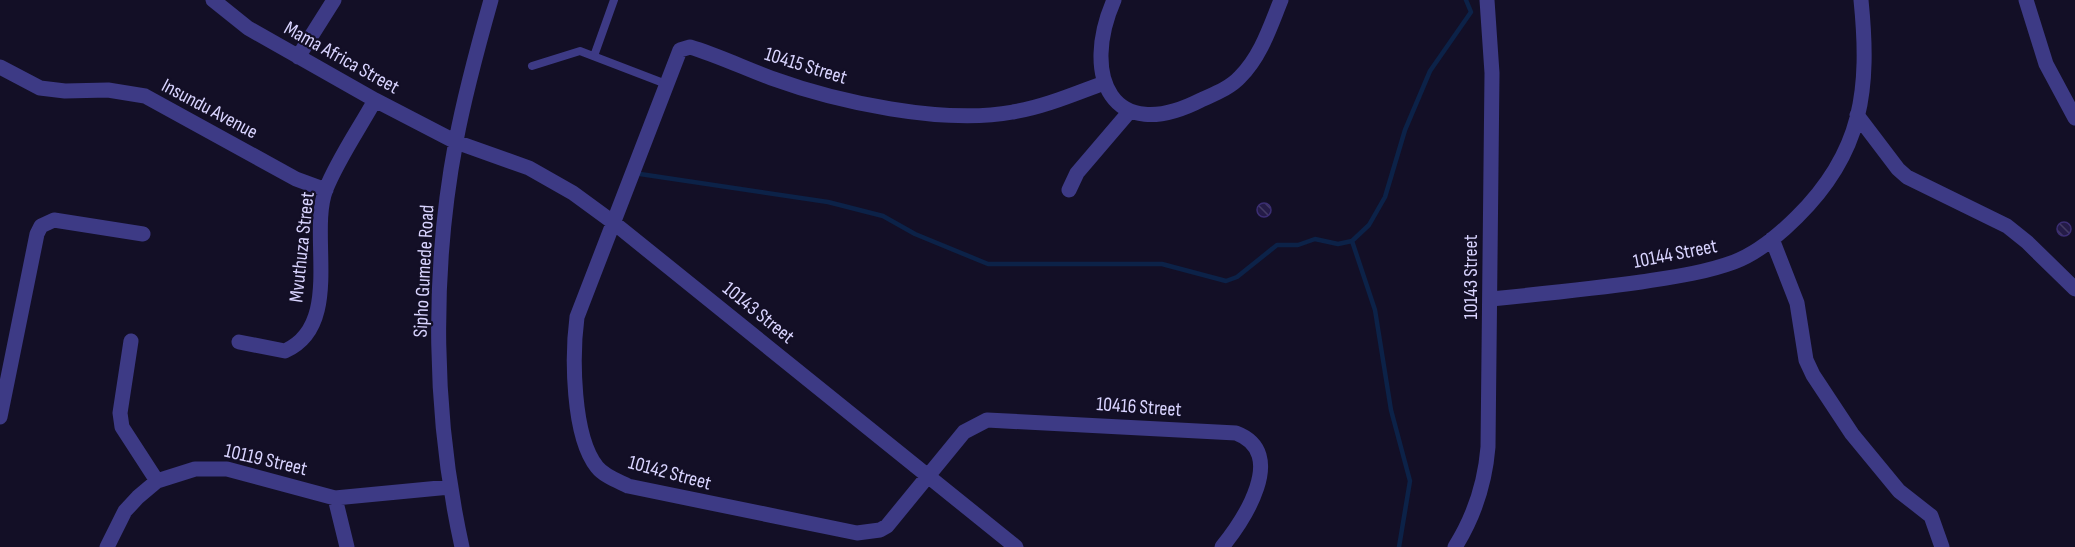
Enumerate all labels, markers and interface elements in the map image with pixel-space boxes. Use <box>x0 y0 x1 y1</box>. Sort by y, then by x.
street label: Mama Africa Street <box>280 16 403 99</box>
street label: 10415 Street <box>762 42 850 90</box>
street label: Insundu Avenue <box>157 74 262 144</box>
street label: Mvuthuza Street <box>284 191 320 304</box>
street label: Sipho Gumede Road <box>409 204 439 338</box>
street label: 10143 Street <box>1459 234 1483 320</box>
street label: 10144 Street <box>1631 234 1719 274</box>
street label: 10143 Street <box>718 277 799 349</box>
street label: 10416 Street <box>1095 392 1182 422</box>
street label: 10119 Street <box>222 439 309 481</box>
street label: 10142 Street <box>626 450 714 496</box>

